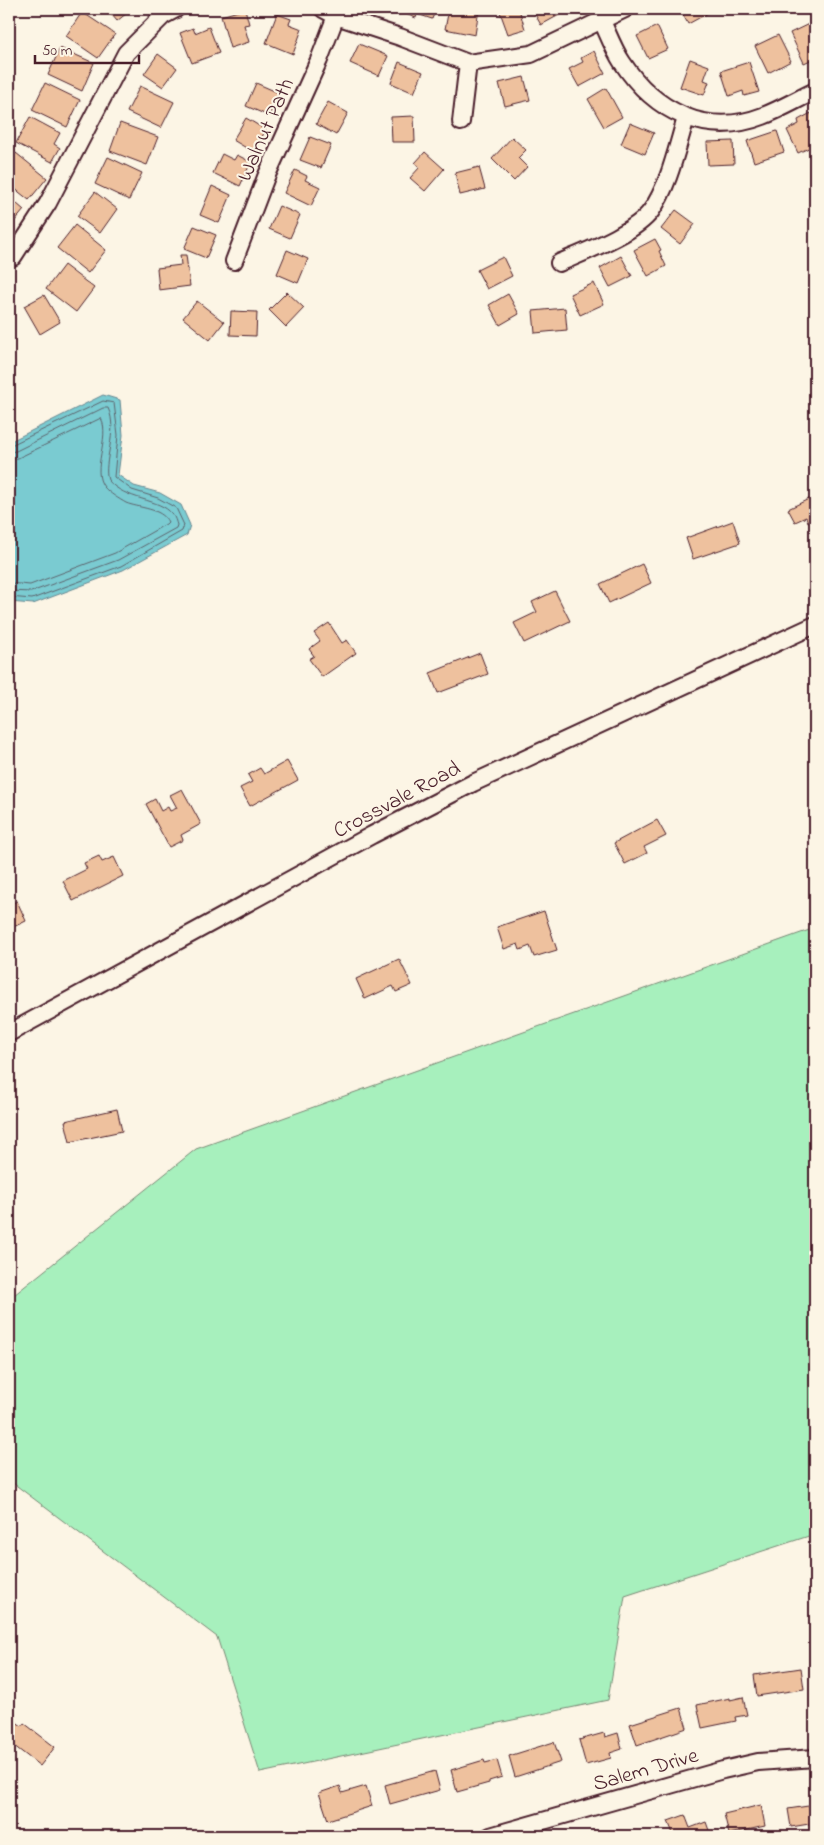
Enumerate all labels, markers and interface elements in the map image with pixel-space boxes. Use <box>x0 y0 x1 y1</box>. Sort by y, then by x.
scale bar <box>35 32 139 64</box>
text: 50 m <box>42 40 73 62</box>
street label: Walnut Path <box>230 73 304 187</box>
street label: Crossvale Road <box>328 754 467 848</box>
street label: Salem Drive <box>589 1741 702 1801</box>

